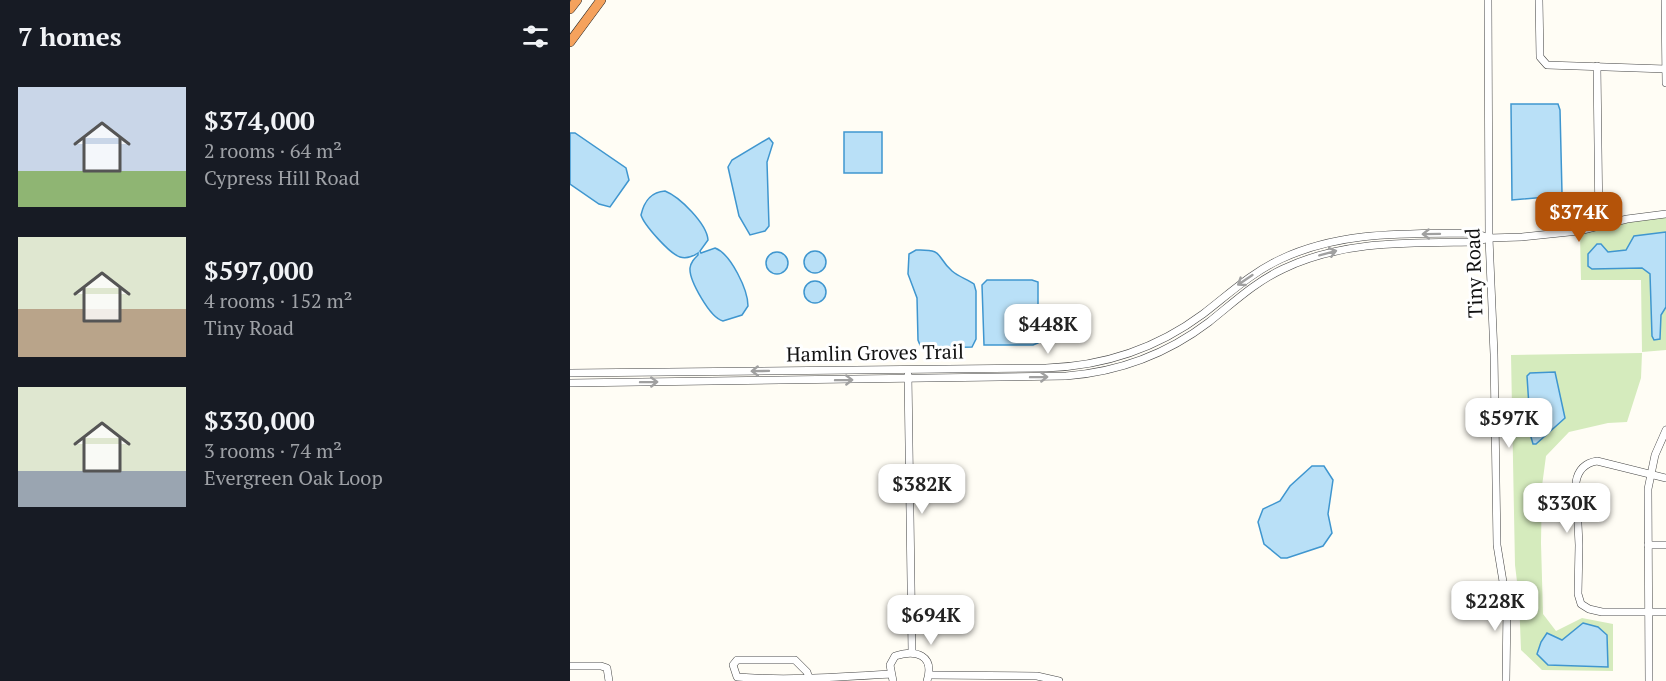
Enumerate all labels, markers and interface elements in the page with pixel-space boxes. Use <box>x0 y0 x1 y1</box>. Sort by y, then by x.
text: 7 homes <box>18 19 122 53</box>
icon: filters <box>519 20 552 53</box>
text: $374,000 <box>204 103 315 137</box>
icon: home <box>66 111 138 183</box>
text: 2 rooms · 64 m² <box>204 137 342 164</box>
text: Cypress Hill Road <box>204 164 360 191</box>
pin: $374K <box>1537 192 1621 243</box>
text: $374K <box>1549 198 1609 225</box>
one-way arrow <box>1422 228 1442 240</box>
street label: Tiny Road <box>1458 228 1489 318</box>
one-way arrow <box>1318 246 1337 258</box>
text: $597,000 <box>204 253 313 287</box>
icon: home <box>66 261 138 333</box>
one-way arrow <box>1237 273 1254 286</box>
text: 4 rooms · 152 m² <box>204 287 352 314</box>
pin: $448K <box>1006 304 1090 355</box>
text: $448K <box>1018 310 1078 337</box>
text: Tiny Road <box>204 314 294 341</box>
street label: Hamlin Groves Trail <box>786 337 964 368</box>
one-way arrow <box>750 365 770 377</box>
one-way arrow <box>1029 371 1049 382</box>
one-way arrow <box>834 374 854 385</box>
one-way arrow <box>639 376 659 388</box>
pin: $597K <box>1467 398 1551 449</box>
text: $330,000 <box>204 403 315 437</box>
text: $597K <box>1479 404 1539 431</box>
icon: home <box>66 411 138 483</box>
text: 3 rooms · 74 m² <box>204 437 342 464</box>
text: Evergreen Oak Loop <box>204 464 383 491</box>
pin: $382K <box>880 464 964 515</box>
text: $382K <box>892 470 952 497</box>
pin: $330K <box>1525 483 1609 534</box>
text: $330K <box>1537 489 1597 516</box>
pin: $228K <box>1453 581 1537 632</box>
text: $228K <box>1465 587 1525 614</box>
pin: $694K <box>889 595 973 646</box>
text: $694K <box>901 601 961 628</box>

